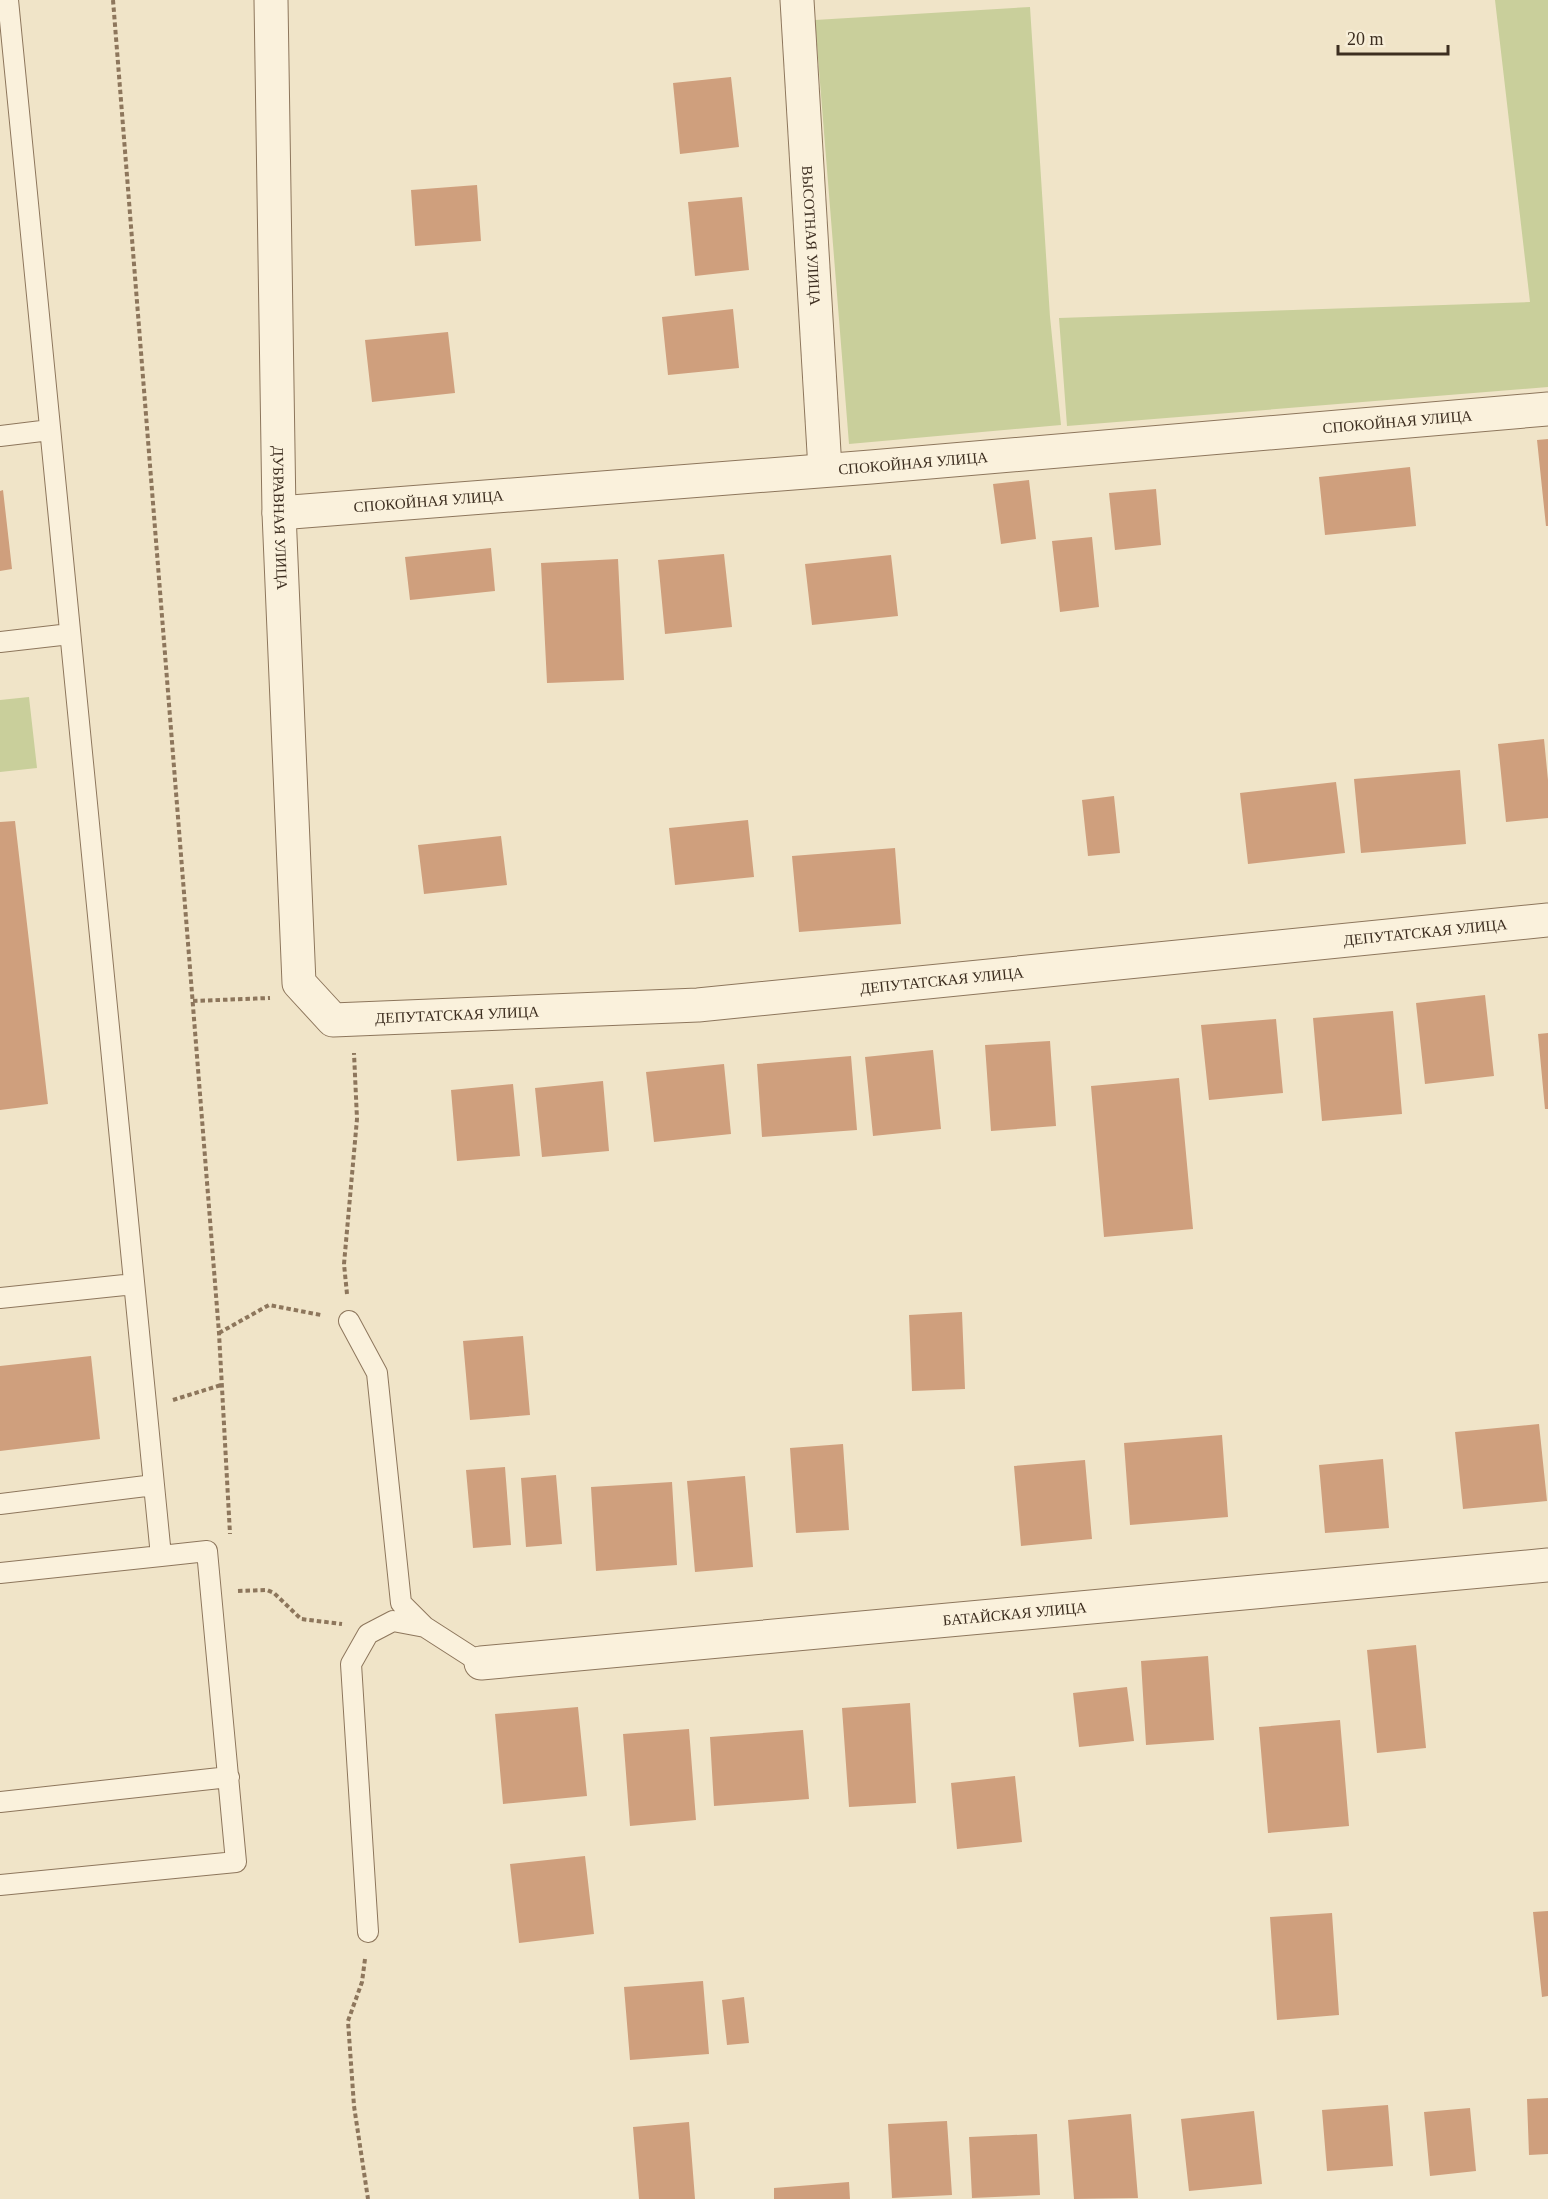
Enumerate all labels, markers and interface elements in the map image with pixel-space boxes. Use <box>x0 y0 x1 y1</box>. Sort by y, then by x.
scale bar <box>1338 18 1448 56</box>
text: 20 m <box>1347 29 1384 49</box>
street label: ВЫСОТНАЯ УЛИЦА <box>799 165 823 306</box>
street label: СПОКОЙНАЯ УЛИЦА <box>1322 408 1473 436</box>
street label: ДУБРАВНАЯ УЛИЦА <box>270 446 290 590</box>
street label: СПОКОЙНАЯ УЛИЦА <box>838 449 989 478</box>
street label: СПОКОЙНАЯ УЛИЦА <box>353 488 504 515</box>
street label: ДЕПУТАТСКАЯ УЛИЦА <box>1343 916 1508 948</box>
street label: ДЕПУТАТСКАЯ УЛИЦА <box>859 964 1024 997</box>
street label: ДЕПУТАТСКАЯ УЛИЦА <box>375 1004 540 1026</box>
street label: БАТАЙСКАЯ УЛИЦА <box>942 1599 1088 1629</box>

